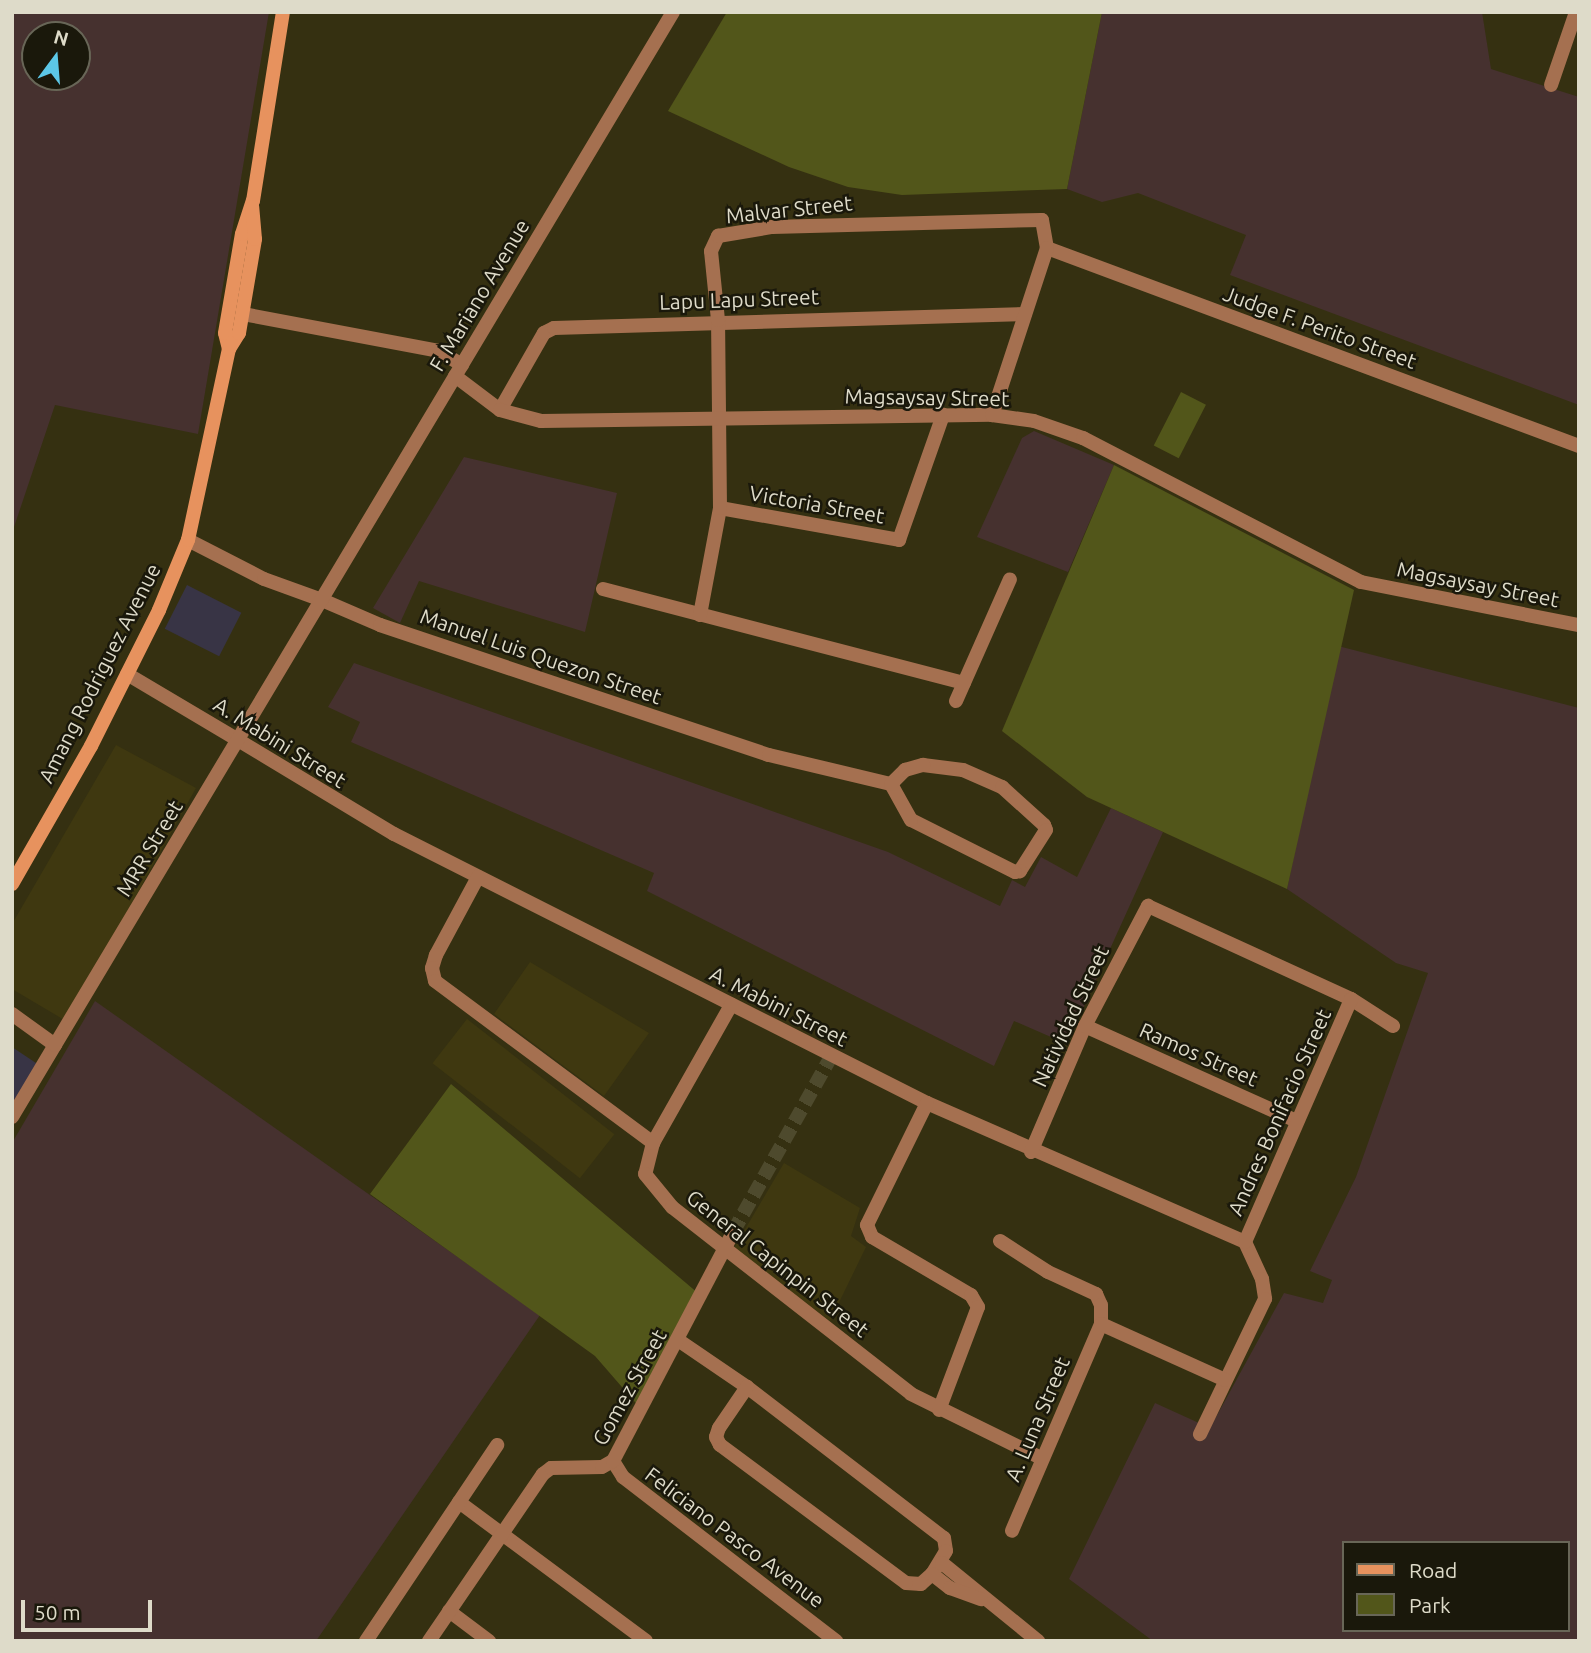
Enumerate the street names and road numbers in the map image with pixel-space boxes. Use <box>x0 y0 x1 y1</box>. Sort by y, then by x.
street label: Malvar Street <box>725 190 853 228</box>
street label: F. Mariano Avenue <box>424 215 534 375</box>
street label: Judge F. Perito Street <box>1220 280 1420 374</box>
street label: Lapu Lapu Street <box>659 284 819 314</box>
street label: Magsaysay Street <box>845 383 1009 411</box>
street label: Victoria Street <box>748 480 886 528</box>
street label: Magsaysay Street <box>1395 556 1561 612</box>
street label: Amang Rodriguez Avenue <box>33 559 165 787</box>
street label: Manuel Luis Quezon Street <box>417 603 665 709</box>
street label: A. Mabini Street <box>209 691 351 793</box>
street label: MRR Street <box>110 795 188 901</box>
street label: Natividad Street <box>1026 941 1114 1091</box>
street label: A. Mabini Street <box>706 960 852 1052</box>
street label: Andres Bonifacio Street <box>1222 1005 1336 1219</box>
street label: Ramos Street <box>1136 1017 1262 1091</box>
street label: General Capinpin Street <box>682 1184 874 1342</box>
street label: Gomez Street <box>587 1324 671 1450</box>
street label: A. Luna Street <box>999 1353 1075 1485</box>
street label: Feliciano Pasco Avenue <box>640 1461 830 1613</box>

